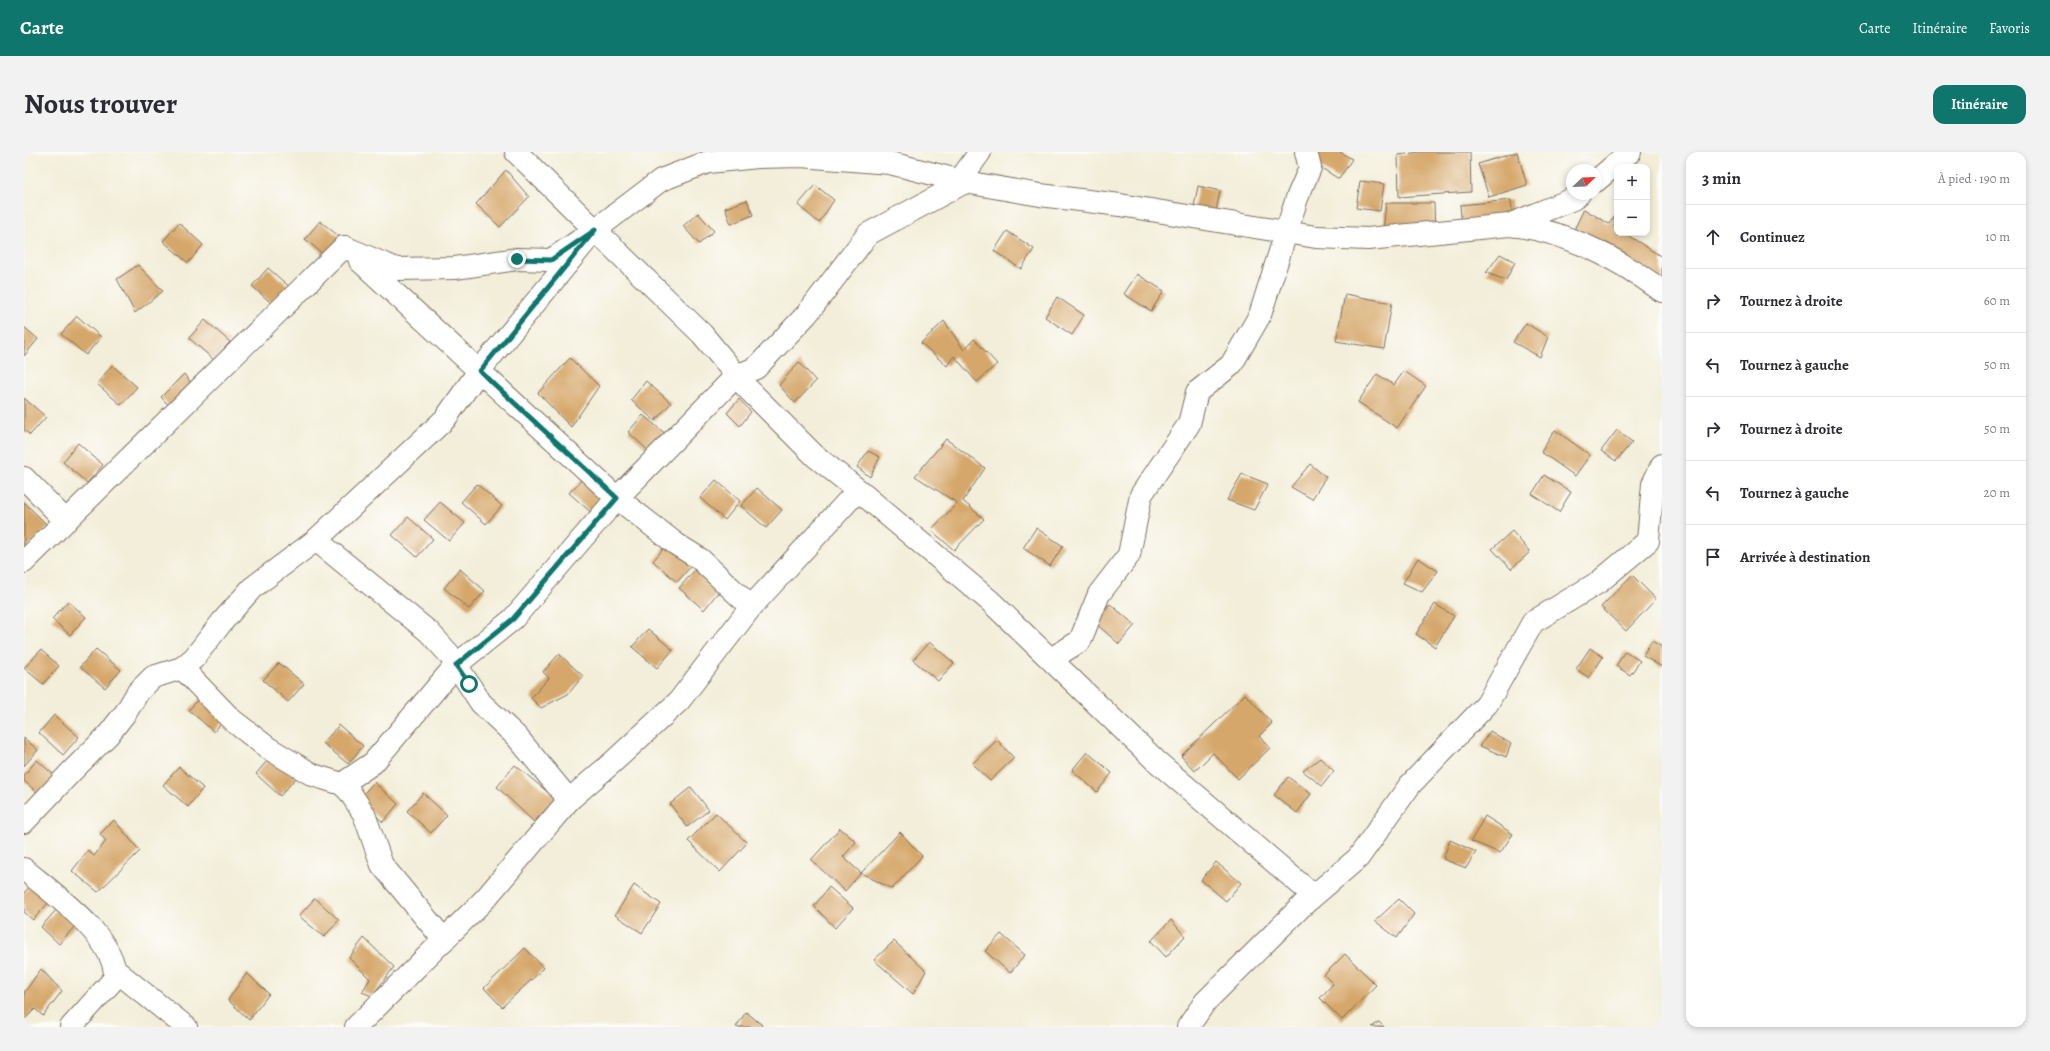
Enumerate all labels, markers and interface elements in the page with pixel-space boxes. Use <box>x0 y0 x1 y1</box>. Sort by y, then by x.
text: Carte <box>20 15 64 41</box>
text: Carte <box>1859 19 1890 38</box>
text: Itinéraire <box>1912 19 1967 38</box>
text: Favoris <box>1989 19 2030 38</box>
text: Nous trouver <box>24 85 177 123</box>
button: Itinéraire <box>1933 85 2026 124</box>
north arrow <box>1566 164 1602 200</box>
map controls <box>1614 164 1650 236</box>
button: + <box>1614 164 1650 200</box>
text: 3 min <box>1702 167 1741 190</box>
text: À pied · 190 m <box>1938 170 2010 187</box>
button: − <box>1614 200 1650 236</box>
icon: ahead <box>1702 226 1724 248</box>
text: Continuez <box>1740 227 1805 247</box>
text: 10 m <box>1985 228 2010 245</box>
route end <box>508 250 526 268</box>
icon: right <box>1702 290 1724 312</box>
text: Tournez à droite <box>1740 291 1843 311</box>
text: 60 m <box>1984 292 2010 309</box>
icon: left <box>1702 354 1724 376</box>
text: Tournez à gauche <box>1740 355 1849 375</box>
text: 50 m <box>1984 356 2010 373</box>
icon: right <box>1702 418 1724 440</box>
text: Tournez à droite <box>1740 419 1843 439</box>
text: 50 m <box>1984 420 2010 437</box>
icon: left <box>1702 482 1724 504</box>
text: Tournez à gauche <box>1740 483 1849 503</box>
text: 20 m <box>1984 484 2010 501</box>
icon: arrive <box>1702 546 1724 568</box>
text: Arrivée à destination <box>1740 547 1871 567</box>
route start <box>460 675 478 693</box>

